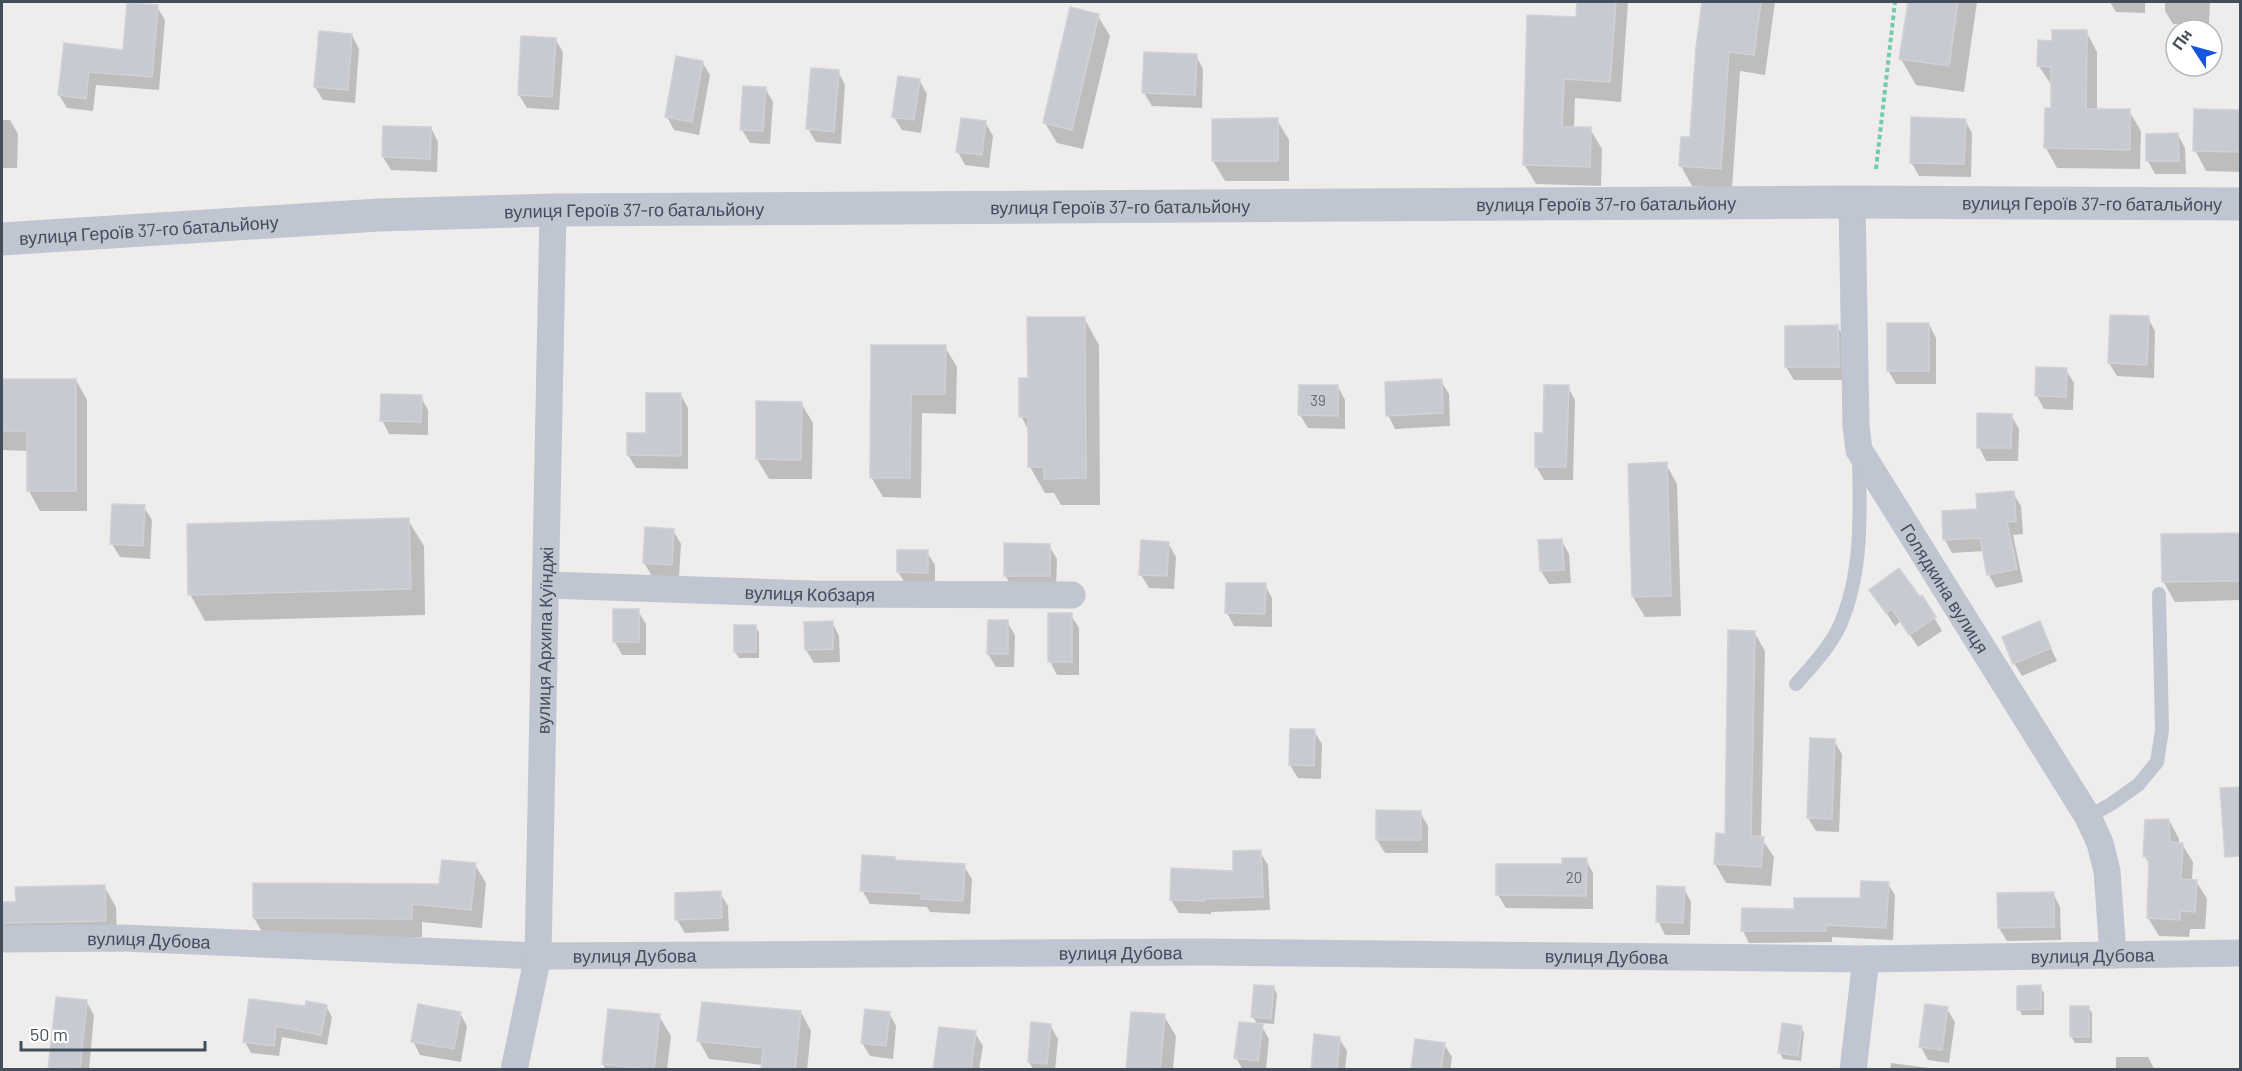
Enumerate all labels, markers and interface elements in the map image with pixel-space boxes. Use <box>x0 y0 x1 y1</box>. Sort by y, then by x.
north arrow <box>2164 18 2224 78</box>
text: Пн <box>2168 25 2195 53</box>
street label: вулиця Героїв 37-го батальйону <box>1476 192 1736 215</box>
street label: вулиця Героїв 37-го батальйону <box>1962 192 2222 215</box>
street label: вулиця Героїв 37-го батальйону <box>990 195 1250 218</box>
street label: вулиця Героїв 37-го батальйону <box>504 198 764 222</box>
street label: вулиця Героїв 37-го батальйону <box>18 210 279 249</box>
house number: 39 <box>1310 391 1326 409</box>
street label: Голядкина вулиця <box>1896 519 1994 657</box>
street label: вулиця Архипа Куїнджі <box>531 547 557 734</box>
street label: вулиця Кобзаря <box>744 581 875 605</box>
house number: 20 <box>1566 868 1582 886</box>
street label: вулиця Дубова <box>87 927 212 953</box>
street label: вулиця Дубова <box>1059 941 1183 964</box>
street label: вулиця Дубова <box>2031 943 2155 967</box>
street label: вулиця Дубова <box>573 944 697 967</box>
street label: вулиця Дубова <box>1545 945 1669 968</box>
scale bar <box>21 1014 206 1052</box>
text: 50 m <box>30 1023 68 1045</box>

